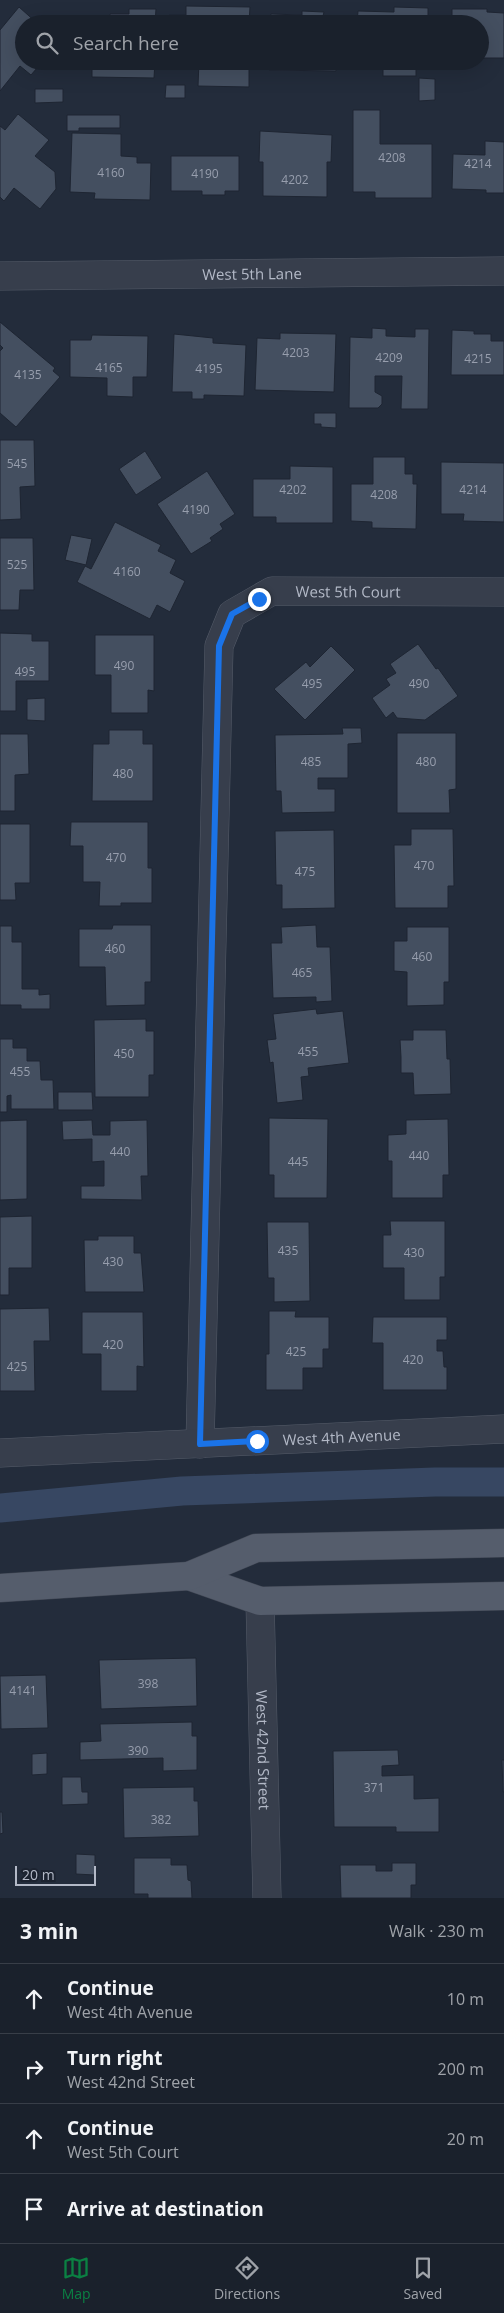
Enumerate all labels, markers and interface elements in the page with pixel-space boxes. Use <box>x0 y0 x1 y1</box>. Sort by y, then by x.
search box <box>15 15 489 70</box>
icon: search <box>33 29 61 57</box>
text: Search here <box>73 30 179 56</box>
house number: 4208 <box>378 149 406 166</box>
house number: 4214 <box>464 155 492 172</box>
house number: 4160 <box>97 164 125 181</box>
house number: 4190 <box>191 165 219 182</box>
house number: 4202 <box>281 171 309 188</box>
street label: West 5th Lane <box>202 263 302 284</box>
house number: 4203 <box>282 344 310 361</box>
house number: 4209 <box>375 349 403 366</box>
house number: 4215 <box>464 350 492 367</box>
house number: 4165 <box>95 359 123 376</box>
house number: 4195 <box>195 360 223 377</box>
house number: 4135 <box>14 366 42 383</box>
house number: 545 <box>7 455 27 472</box>
house number: 4202 <box>279 481 307 498</box>
house number: 4214 <box>459 481 487 498</box>
house number: 4208 <box>370 486 398 503</box>
house number: 4190 <box>182 501 210 518</box>
house number: 525 <box>7 556 27 573</box>
house number: 4160 <box>113 563 141 580</box>
street label: West 5th Court <box>296 581 401 602</box>
route end <box>248 588 271 611</box>
house number: 490 <box>114 657 134 674</box>
house number: 495 <box>15 663 35 680</box>
house number: 495 <box>302 675 322 692</box>
house number: 490 <box>409 675 429 692</box>
house number: 485 <box>301 753 321 770</box>
house number: 480 <box>416 753 436 770</box>
house number: 480 <box>113 765 133 782</box>
house number: 470 <box>106 849 126 866</box>
house number: 470 <box>414 857 434 874</box>
house number: 475 <box>295 863 315 880</box>
house number: 460 <box>105 940 125 957</box>
house number: 460 <box>412 948 432 965</box>
house number: 465 <box>292 964 312 981</box>
house number: 455 <box>298 1043 318 1060</box>
house number: 450 <box>114 1045 134 1062</box>
house number: 455 <box>10 1063 30 1080</box>
house number: 440 <box>110 1143 130 1160</box>
house number: 440 <box>409 1147 429 1164</box>
house number: 445 <box>288 1153 308 1170</box>
house number: 435 <box>278 1242 298 1259</box>
house number: 430 <box>404 1244 424 1261</box>
house number: 430 <box>103 1253 123 1270</box>
house number: 420 <box>103 1336 123 1353</box>
house number: 425 <box>286 1343 306 1360</box>
house number: 420 <box>403 1351 423 1368</box>
house number: 425 <box>7 1358 27 1375</box>
street label: West 4th Avenue <box>282 1424 401 1450</box>
route start <box>246 1430 269 1453</box>
house number: 398 <box>138 1675 158 1692</box>
house number: 4141 <box>9 1682 37 1699</box>
street label: West 42nd Street <box>252 1690 275 1810</box>
house number: 390 <box>128 1742 148 1759</box>
house number: 371 <box>364 1779 384 1796</box>
house number: 382 <box>151 1811 171 1828</box>
scale bar <box>15 1863 96 1886</box>
text: 20 m <box>22 1865 55 1884</box>
text: 3 min <box>20 1917 78 1945</box>
text: Walk · 230 m <box>389 1920 484 1942</box>
text: Continue <box>67 1975 154 2001</box>
icon: ahead <box>20 1985 48 2013</box>
text: 10 m <box>447 1988 484 2010</box>
text: West 4th Avenue <box>67 2001 193 2023</box>
text: Turn right <box>67 2045 162 2071</box>
icon: right <box>20 2055 48 2083</box>
text: 200 m <box>438 2058 484 2080</box>
text: West 42nd Street <box>67 2071 195 2093</box>
text: Continue <box>67 2115 154 2141</box>
icon: ahead <box>20 2125 48 2153</box>
text: 20 m <box>447 2128 484 2150</box>
text: West 5th Court <box>67 2141 179 2163</box>
icon: arrive <box>20 2195 48 2223</box>
text: Arrive at destination <box>67 2196 264 2222</box>
tab: Map <box>62 2254 91 2303</box>
tab: Directions <box>214 2254 280 2303</box>
tab: Saved <box>403 2254 442 2303</box>

